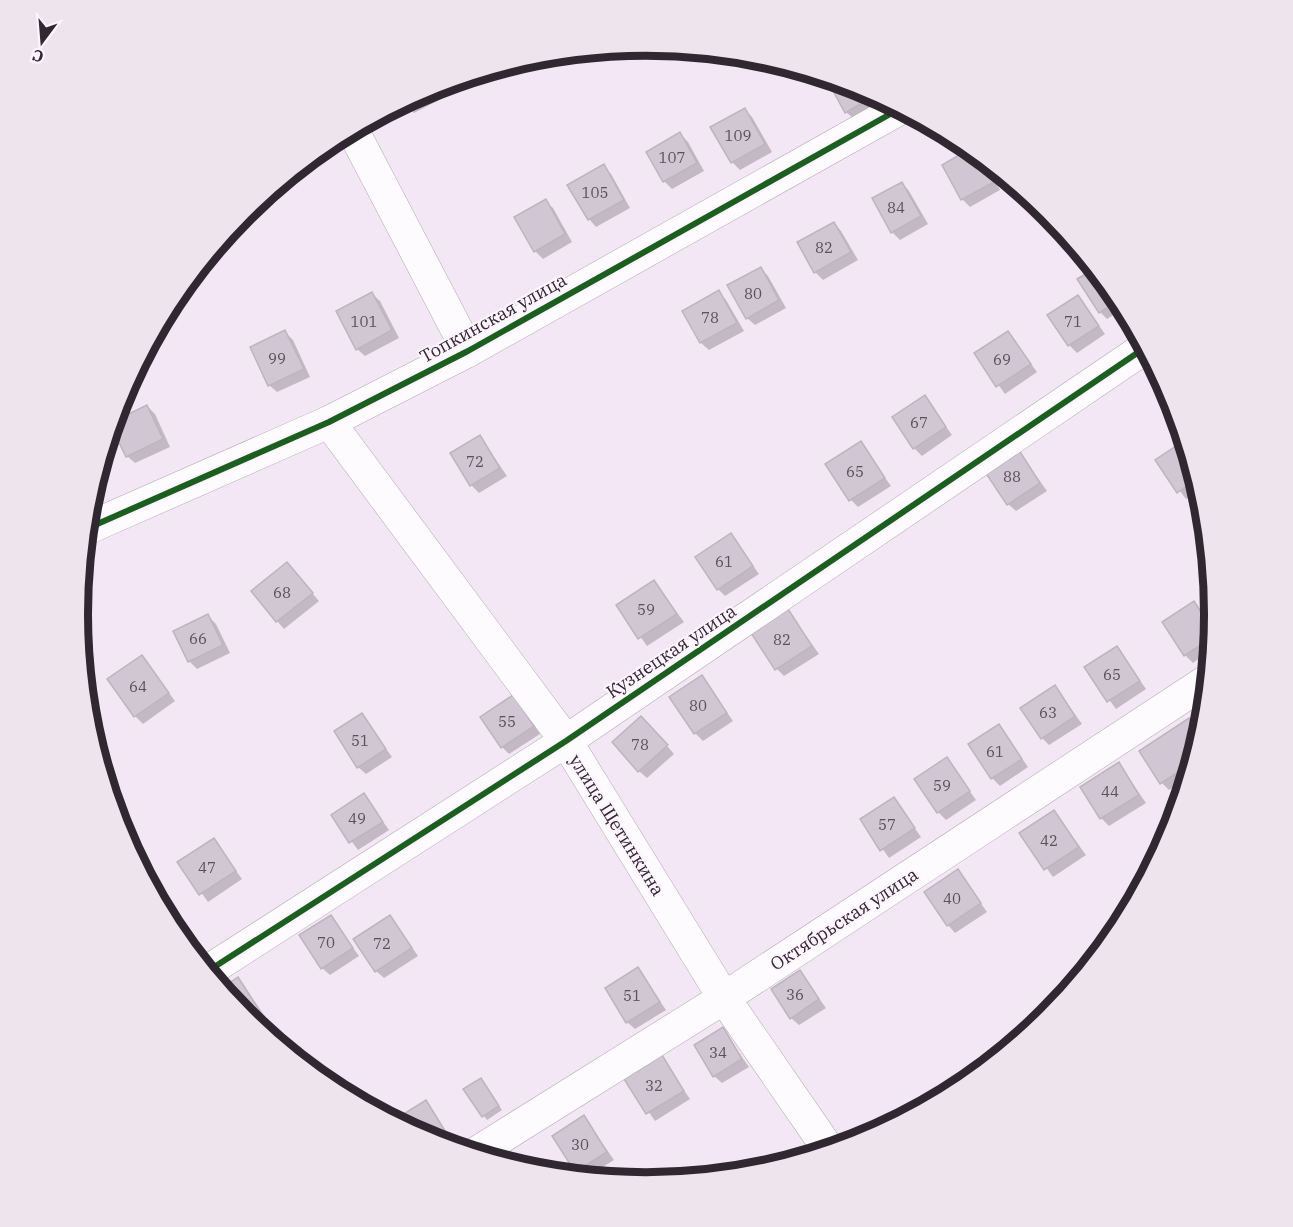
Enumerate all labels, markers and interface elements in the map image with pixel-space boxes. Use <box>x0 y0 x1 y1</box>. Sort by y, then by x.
north arrow <box>12 12 72 72</box>
text: С <box>30 45 46 67</box>
house number: 109 <box>724 126 752 145</box>
house number: 107 <box>658 148 686 167</box>
house number: 105 <box>581 183 609 202</box>
house number: 84 <box>887 198 905 217</box>
house number: 82 <box>815 238 833 257</box>
street label: Топкинская улица <box>415 268 571 368</box>
house number: 80 <box>744 284 762 303</box>
house number: 78 <box>701 308 719 327</box>
house number: 101 <box>350 312 378 331</box>
house number: 71 <box>1064 312 1082 331</box>
house number: 99 <box>268 349 286 368</box>
house number: 69 <box>993 350 1011 369</box>
house number: 67 <box>910 413 928 432</box>
house number: 72 <box>466 452 484 471</box>
house number: 65 <box>846 462 864 481</box>
house number: 88 <box>1003 467 1021 486</box>
house number: 61 <box>715 552 733 571</box>
house number: 68 <box>273 583 291 602</box>
street label: Кузнецкая улица <box>602 599 741 703</box>
house number: 59 <box>637 600 655 619</box>
house number: 66 <box>189 629 207 648</box>
house number: 82 <box>773 630 791 649</box>
house number: 65 <box>1103 665 1121 684</box>
house number: 64 <box>129 677 147 696</box>
house number: 80 <box>689 696 707 715</box>
house number: 63 <box>1039 703 1057 722</box>
house number: 55 <box>498 712 516 731</box>
house number: 51 <box>351 731 369 750</box>
house number: 78 <box>631 735 649 754</box>
house number: 61 <box>986 742 1004 761</box>
street label: улица Щетинкина <box>564 750 670 900</box>
house number: 59 <box>933 776 951 795</box>
house number: 44 <box>1101 782 1119 801</box>
house number: 49 <box>348 809 366 828</box>
house number: 57 <box>878 815 896 834</box>
house number: 42 <box>1040 831 1058 850</box>
house number: 47 <box>198 858 216 877</box>
street label: Октябрьская улица <box>766 863 922 975</box>
house number: 40 <box>943 889 961 908</box>
house number: 70 <box>317 933 335 952</box>
house number: 72 <box>373 934 391 953</box>
house number: 36 <box>786 985 804 1004</box>
house number: 51 <box>623 986 641 1005</box>
house number: 34 <box>709 1043 727 1062</box>
house number: 32 <box>645 1076 663 1095</box>
house number: 30 <box>571 1135 589 1154</box>

